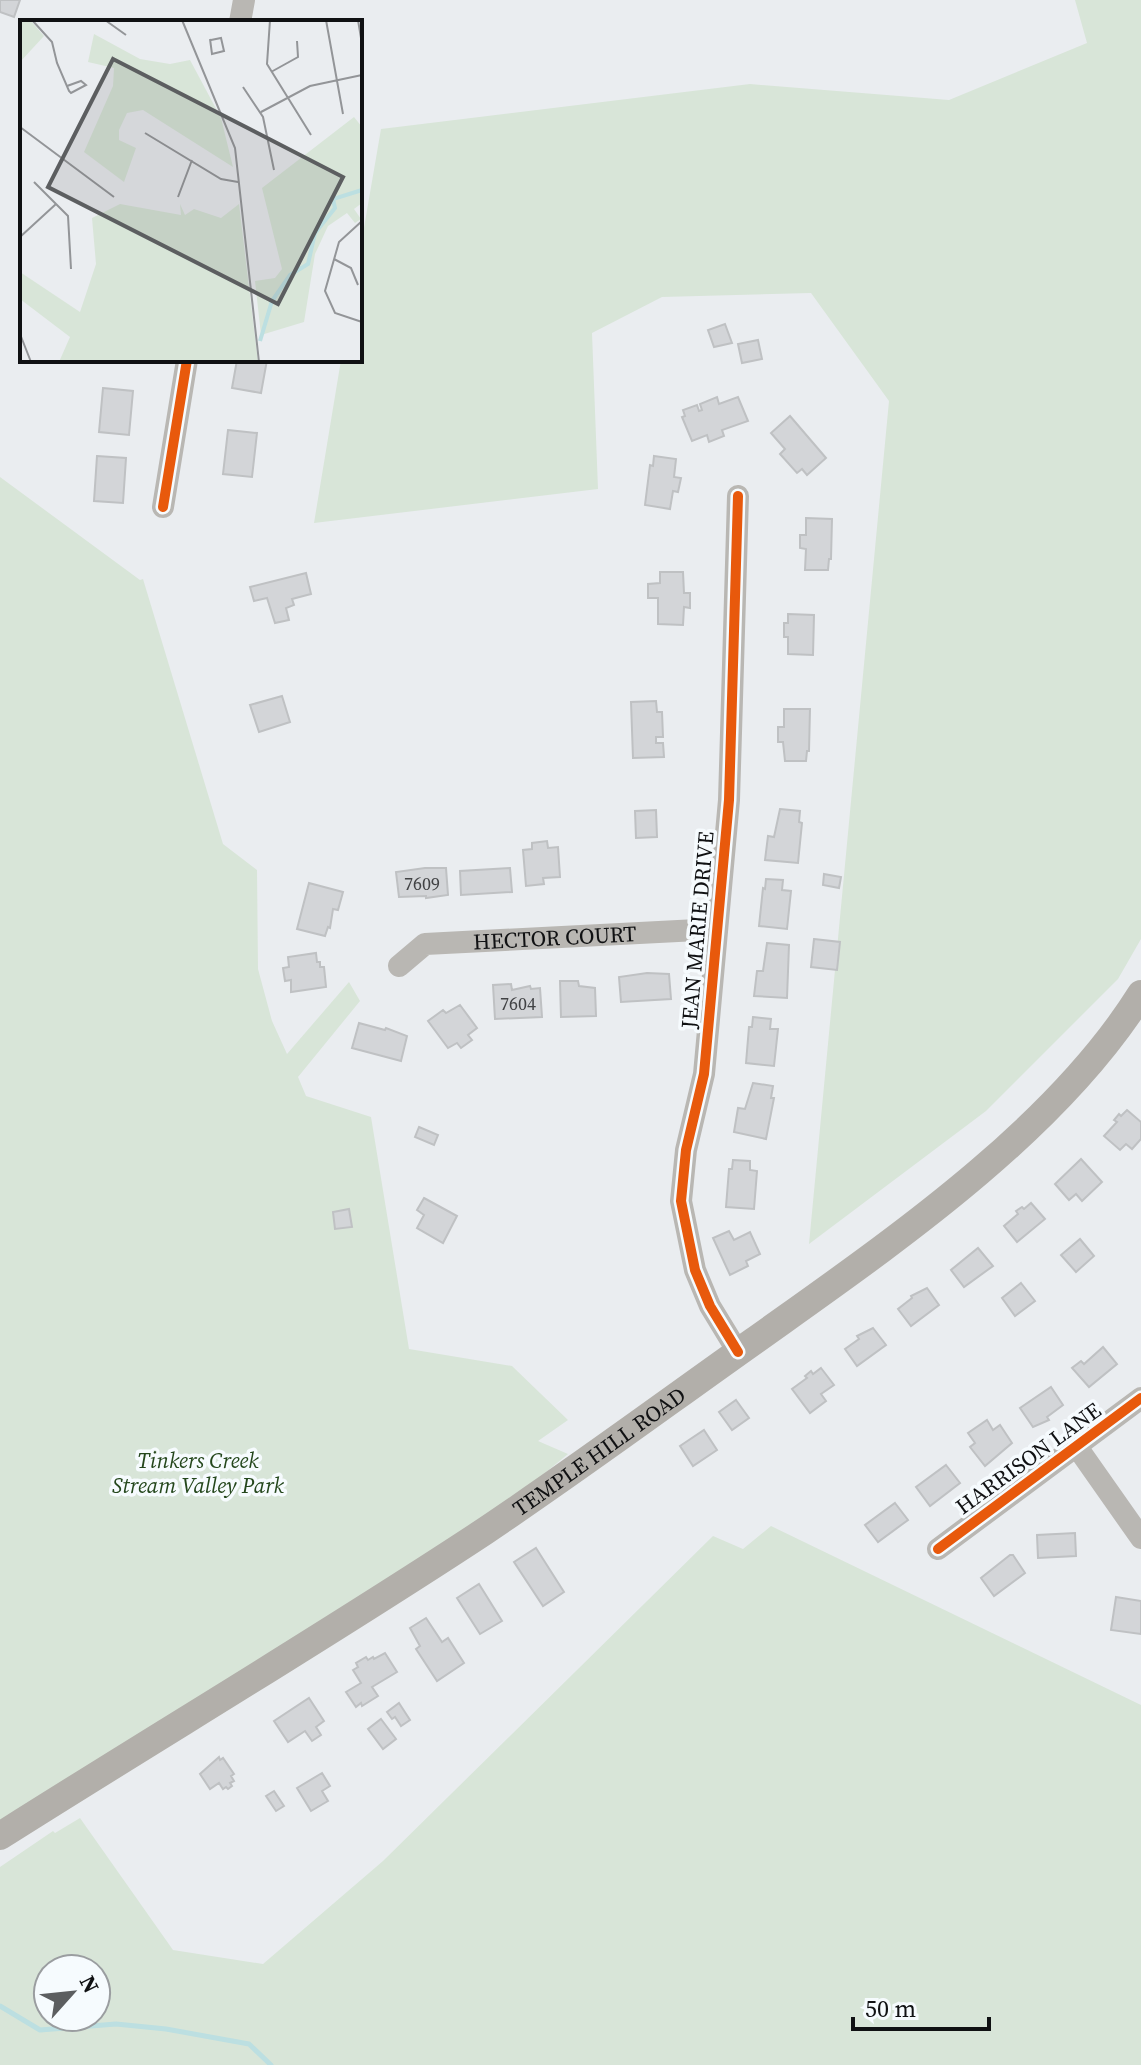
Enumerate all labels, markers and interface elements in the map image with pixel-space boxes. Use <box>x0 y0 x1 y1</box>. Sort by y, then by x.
inset map <box>20 20 362 362</box>
street label: JEAN MARIE DRIVE <box>673 830 721 1031</box>
house number: 7609 <box>404 871 440 896</box>
street label: HECTOR COURT <box>472 918 637 957</box>
house number: 7604 <box>500 991 536 1016</box>
street label: TEMPLE HILL ROAD <box>507 1380 692 1523</box>
street label: HARRISON LANE <box>949 1395 1107 1521</box>
park label: Tinkers Creek Stream Valley Park <box>112 1445 285 1500</box>
north arrow <box>32 1953 112 2033</box>
text: N <box>73 1970 107 1998</box>
scale bar <box>853 1981 989 2031</box>
text: 50 m <box>865 1992 916 2025</box>

